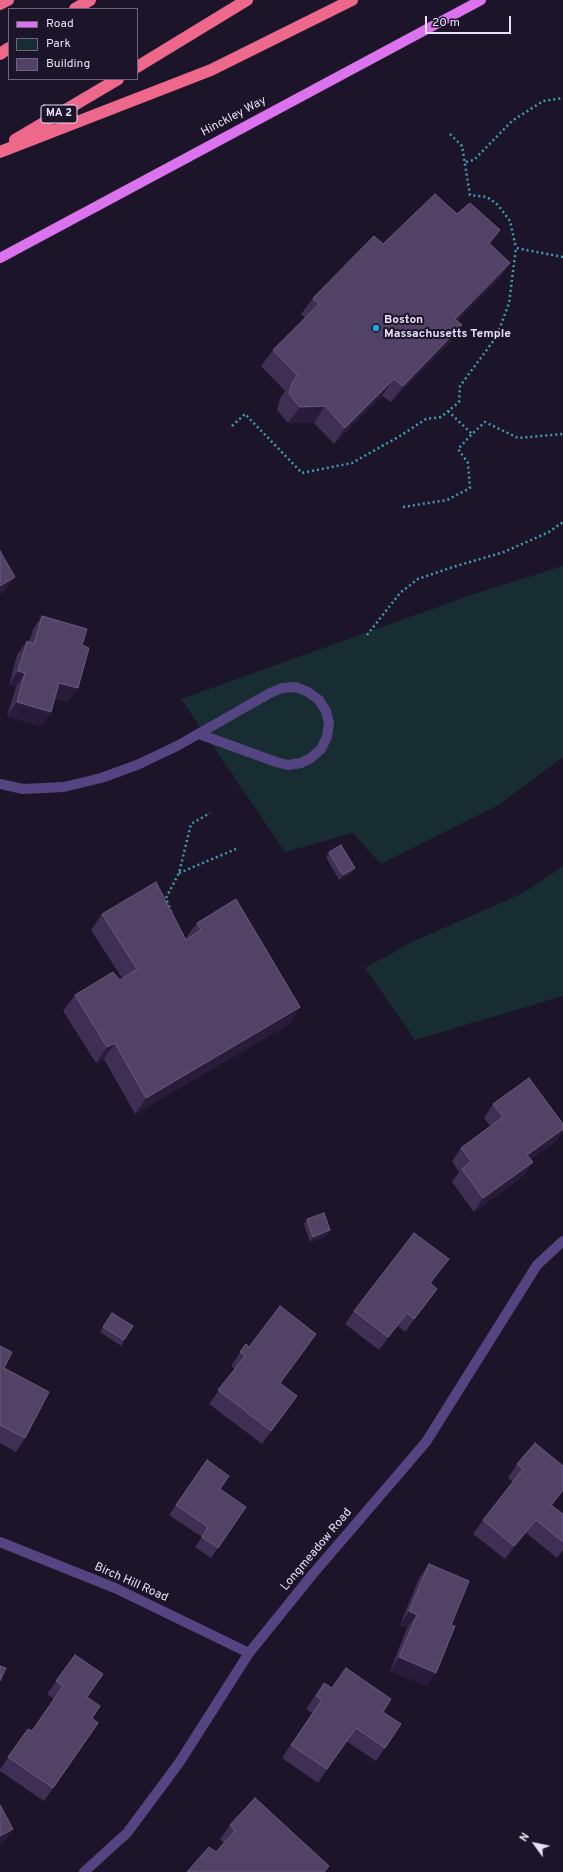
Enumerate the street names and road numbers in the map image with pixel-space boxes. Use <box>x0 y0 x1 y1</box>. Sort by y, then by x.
street label: Hinckley Way <box>199 94 269 140</box>
road number: MA 2 <box>41 105 77 123</box>
street label: Longmeadow Road <box>278 1506 356 1594</box>
street label: Birch Hill Road <box>92 1560 170 1606</box>

